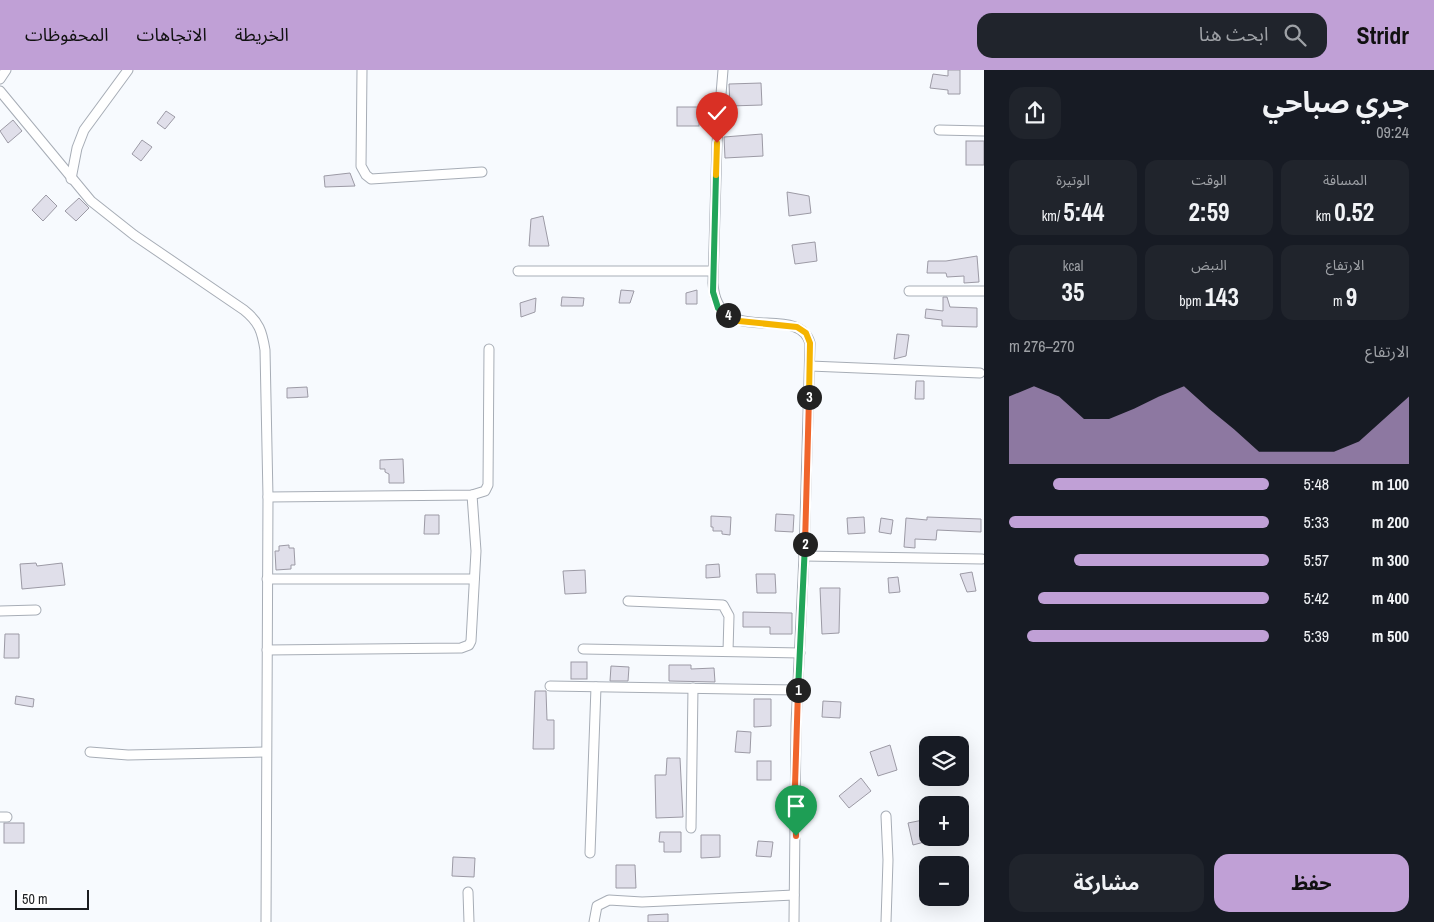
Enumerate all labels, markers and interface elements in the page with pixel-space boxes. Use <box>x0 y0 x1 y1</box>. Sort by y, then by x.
search box <box>977 13 1327 58</box>
text: Stridr <box>1357 19 1409 51</box>
text: ابحث هنا <box>1199 21 1269 47</box>
icon: search <box>1281 21 1309 49</box>
text: المحفوظات <box>25 22 109 47</box>
text: الاتجاهات <box>137 22 207 47</box>
text: الخريطة <box>235 22 289 47</box>
text: جري صباحي <box>1262 83 1409 121</box>
button: share <box>1009 87 1061 139</box>
pin <box>696 92 738 143</box>
icon: check <box>703 99 731 127</box>
text: 09:24 <box>1376 121 1409 143</box>
text: الوتيرة <box>1056 171 1090 189</box>
text: الوقت <box>1191 171 1227 189</box>
text: المسافة <box>1323 171 1367 189</box>
text: 5:44 <box>1063 195 1104 229</box>
text: 2:59 <box>1188 195 1230 229</box>
text: 0.52 <box>1334 195 1374 229</box>
text: /km <box>1042 207 1063 225</box>
text: km <box>1316 207 1334 225</box>
text: النبض <box>1191 256 1227 274</box>
text: الارتفاع <box>1326 256 1364 274</box>
text: kcal <box>1063 257 1083 275</box>
text: 35 <box>1062 275 1084 309</box>
text: 143 <box>1205 280 1239 314</box>
text: 9 <box>1346 280 1357 314</box>
text: bpm <box>1179 292 1205 310</box>
text: m <box>1333 292 1346 310</box>
pin: 4 <box>716 302 740 328</box>
text: 4 <box>725 306 732 324</box>
text: 270–276 m <box>1009 335 1075 357</box>
text: الارتفاع <box>1365 340 1409 362</box>
pin: 3 <box>796 384 822 410</box>
text: 3 <box>806 388 813 406</box>
text: 5:48 <box>1303 473 1329 495</box>
text: 100 m <box>1372 473 1409 495</box>
text: 5:33 <box>1303 511 1329 533</box>
text: 200 m <box>1372 511 1409 533</box>
pin: 2 <box>792 532 818 556</box>
text: 2 <box>802 535 809 553</box>
text: 5:57 <box>1303 549 1329 571</box>
text: 300 m <box>1372 549 1409 571</box>
text: 5:42 <box>1303 587 1329 609</box>
text: 400 m <box>1372 587 1409 609</box>
text: 5:39 <box>1303 625 1329 647</box>
text: 500 m <box>1372 625 1409 647</box>
pin: 1 <box>786 678 810 702</box>
text: 1 <box>795 681 802 699</box>
map controls <box>919 736 969 906</box>
button: layers <box>919 736 969 786</box>
pin <box>775 785 817 836</box>
icon: arrive <box>782 792 810 820</box>
button: + <box>919 796 969 846</box>
button: مشاركة <box>1009 854 1204 912</box>
button: حفظ <box>1214 854 1409 912</box>
button: − <box>919 856 969 906</box>
scale bar <box>15 887 89 910</box>
text: 50 m <box>22 890 48 908</box>

